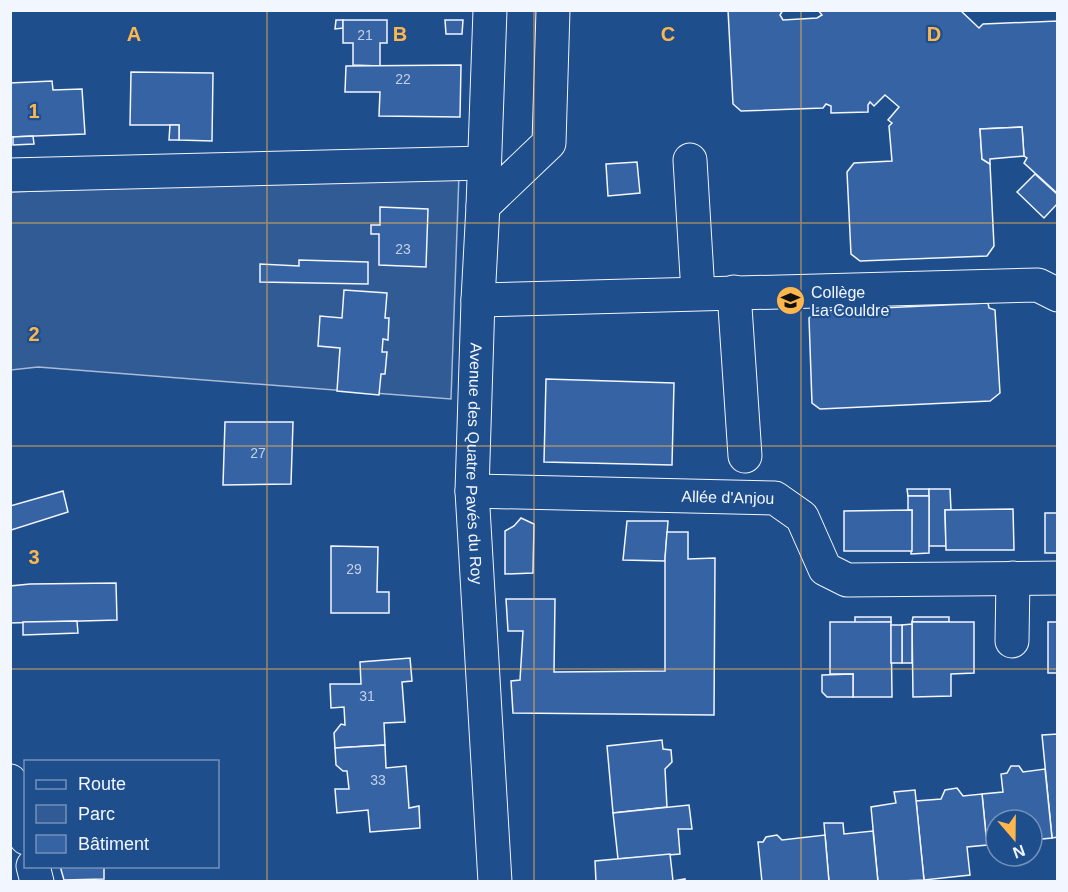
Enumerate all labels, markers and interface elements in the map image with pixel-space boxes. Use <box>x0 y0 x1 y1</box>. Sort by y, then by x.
text: A <box>127 23 141 45</box>
text: B <box>393 23 407 45</box>
text: C <box>661 23 675 45</box>
text: D <box>927 23 941 45</box>
house number: 21 <box>357 27 373 43</box>
house number: 22 <box>395 71 411 87</box>
text: 1 <box>28 100 40 122</box>
house number: 23 <box>395 241 411 257</box>
place label: Collège La Couldre <box>811 284 889 319</box>
school or university icon: Collège La Couldre <box>774 285 806 317</box>
text: 2 <box>28 323 40 345</box>
street label: Avenue des Quatre Pavés du Roy <box>463 343 485 585</box>
house number: 27 <box>250 445 266 461</box>
street label: Allée d'Anjou <box>681 488 775 507</box>
text: 3 <box>28 546 40 568</box>
house number: 29 <box>346 561 362 577</box>
house number: 31 <box>359 688 375 704</box>
legend <box>24 760 219 868</box>
house number: 33 <box>370 772 386 788</box>
text: Route <box>78 774 126 794</box>
text: Parc <box>78 804 115 824</box>
north arrow <box>984 808 1044 868</box>
text: Bâtiment <box>78 834 149 854</box>
text: N <box>1011 842 1027 862</box>

